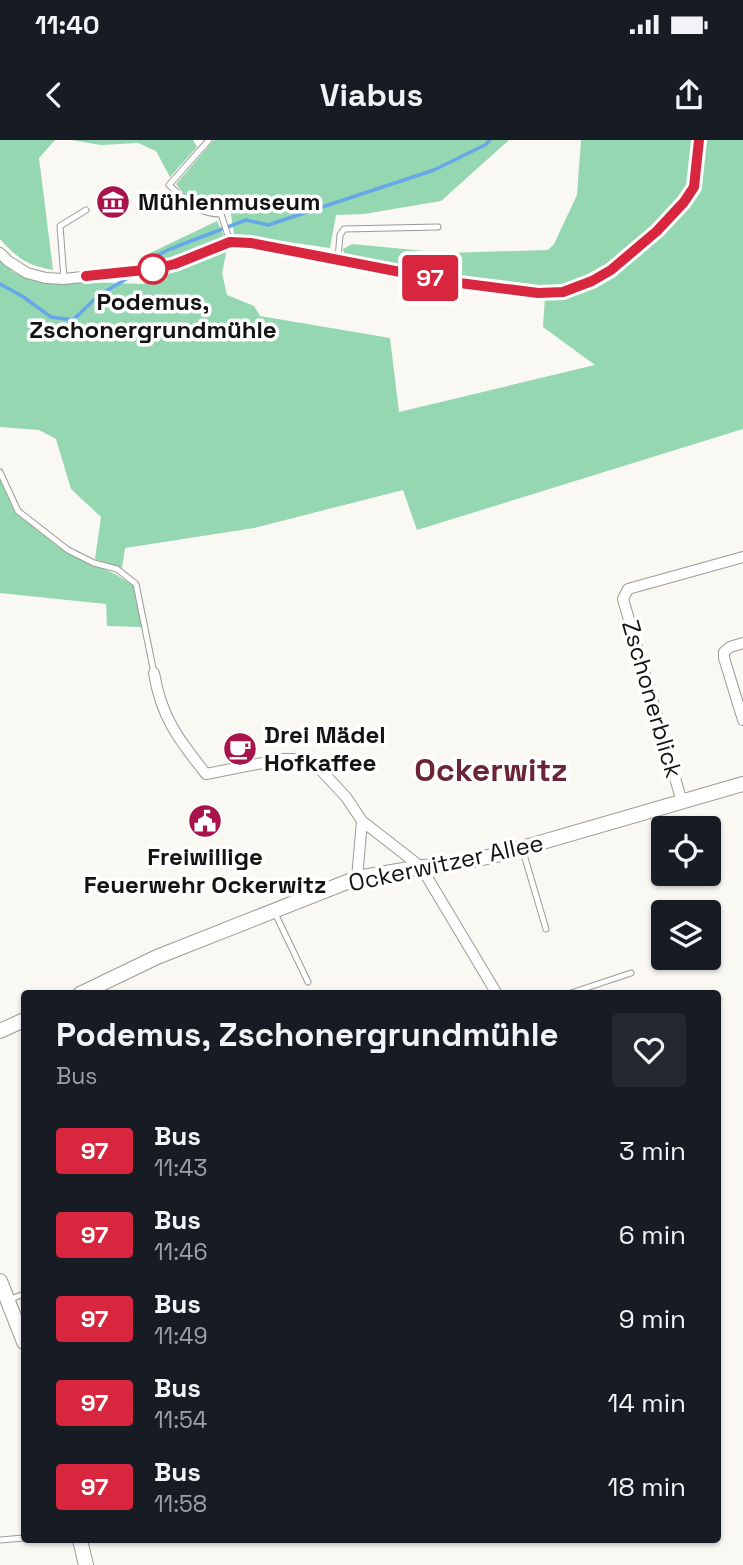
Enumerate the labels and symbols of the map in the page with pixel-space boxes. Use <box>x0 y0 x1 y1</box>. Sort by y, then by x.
museum icon: Mühlenmuseum <box>94 183 132 221</box>
place label: Mühlenmuseum <box>138 186 321 217</box>
marker: Podemus, Zschonergrundmühle <box>138 254 168 284</box>
line badge: 97 <box>398 255 462 301</box>
place label: Podemus, Zschonergrundmühle <box>29 286 277 345</box>
street label: Zschonerblick <box>615 616 690 781</box>
place label: Drei Mädel Hofkaffee <box>264 719 386 778</box>
cafe icon: Drei Mädel Hofkaffee <box>221 730 259 768</box>
district label: Ockerwitz <box>414 750 568 790</box>
public building icon: Freiwillige Feuerwehr Ockerwitz <box>186 802 224 840</box>
street label: Ockerwitzer Allee <box>346 827 546 898</box>
place label: Freiwillige Feuerwehr Ockerwitz <box>84 841 326 900</box>

